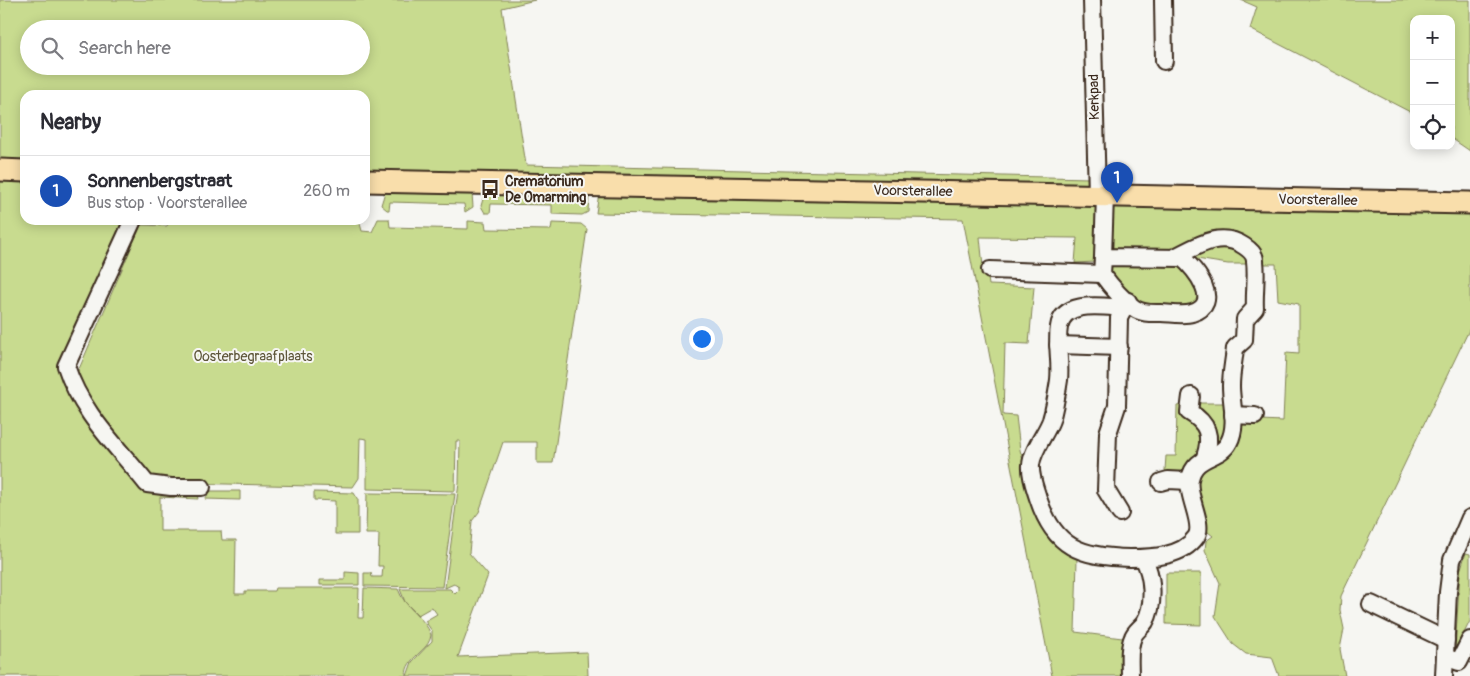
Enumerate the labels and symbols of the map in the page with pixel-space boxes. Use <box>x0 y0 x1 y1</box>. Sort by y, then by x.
street label: Kerkpad <box>1085 74 1103 120</box>
pin: 1 <box>1101 162 1133 203</box>
place label: Crematorium De Omarming <box>505 173 586 206</box>
bus stop icon: Crematorium De Omarming <box>479 178 501 200</box>
street label: Voorsterallee <box>873 182 953 200</box>
street label: Voorsterallee <box>1278 191 1358 209</box>
your location <box>689 326 715 352</box>
park label: Oosterbegraafplaats <box>193 348 313 365</box>

